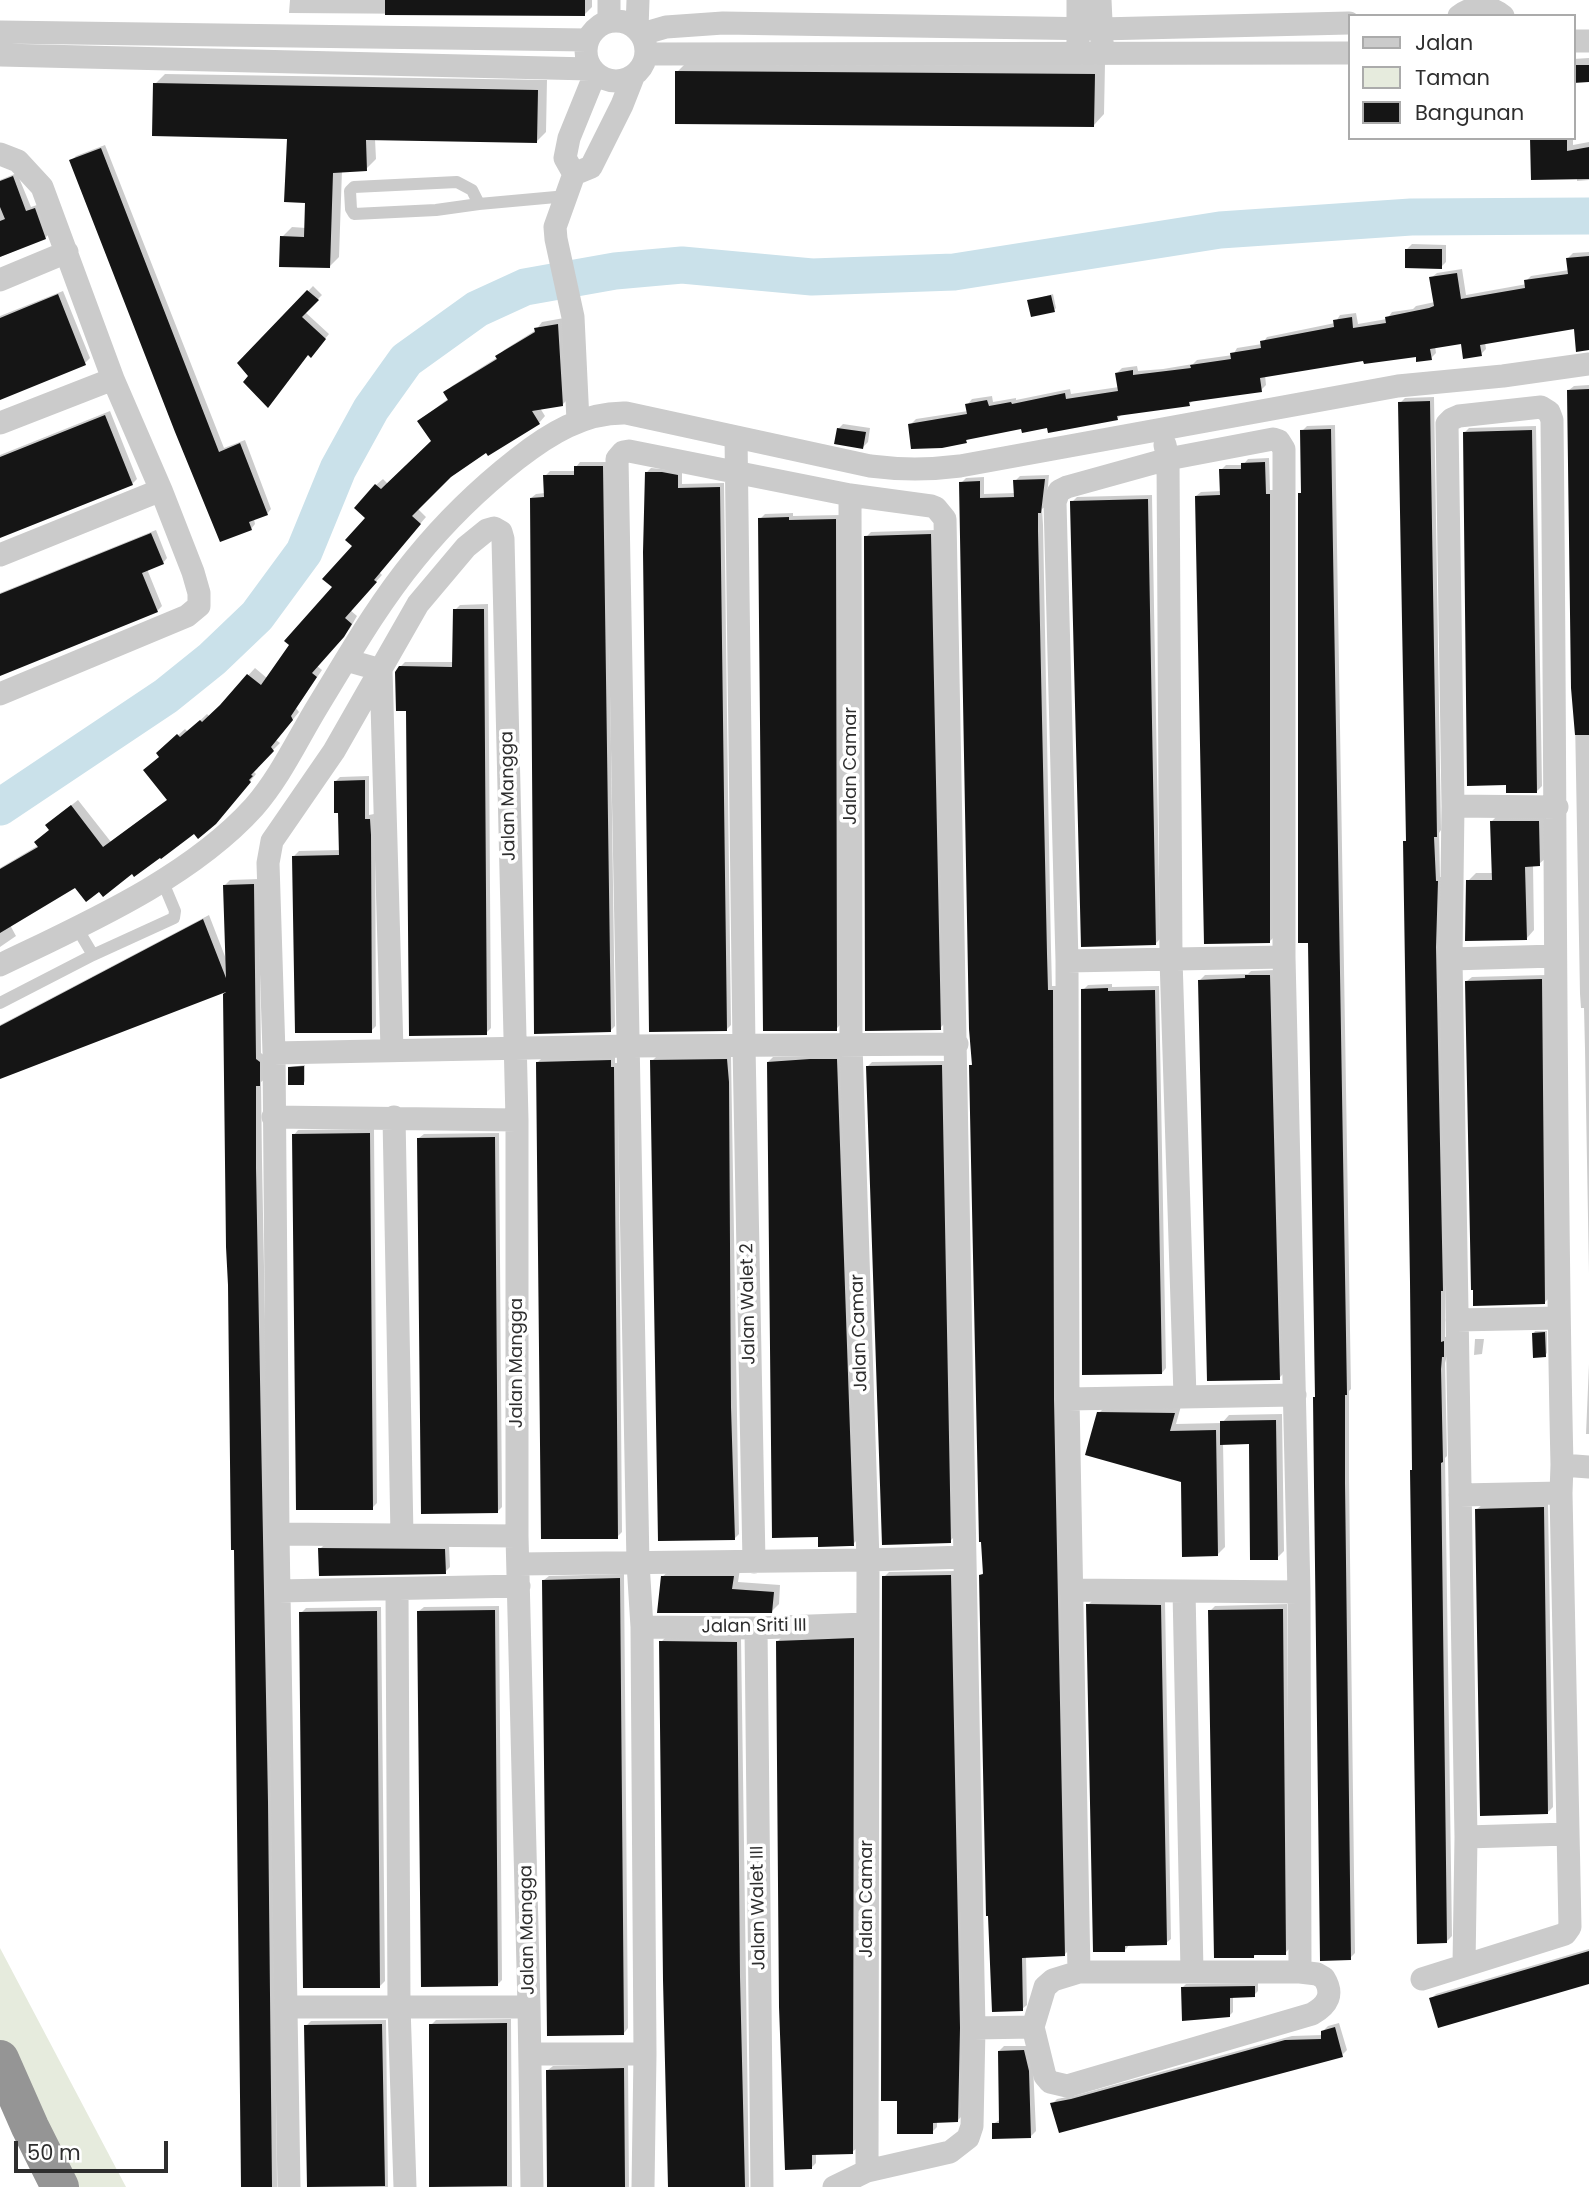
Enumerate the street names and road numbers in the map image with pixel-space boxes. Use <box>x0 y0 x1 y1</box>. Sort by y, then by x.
street label: Jalan Camar <box>840 707 862 825</box>
street label: Jalan Mangga <box>497 731 521 861</box>
street label: Jalan Walet 2 <box>737 1243 761 1365</box>
street label: Jalan Camar <box>847 1274 873 1392</box>
street label: Jalan Mangga <box>506 1298 528 1428</box>
street label: Jalan Sriti III <box>701 1615 807 1639</box>
street label: Jalan Camar <box>856 1840 878 1958</box>
street label: Jalan Walet III <box>747 1846 771 1970</box>
street label: Jalan Mangga <box>516 1865 540 1995</box>

